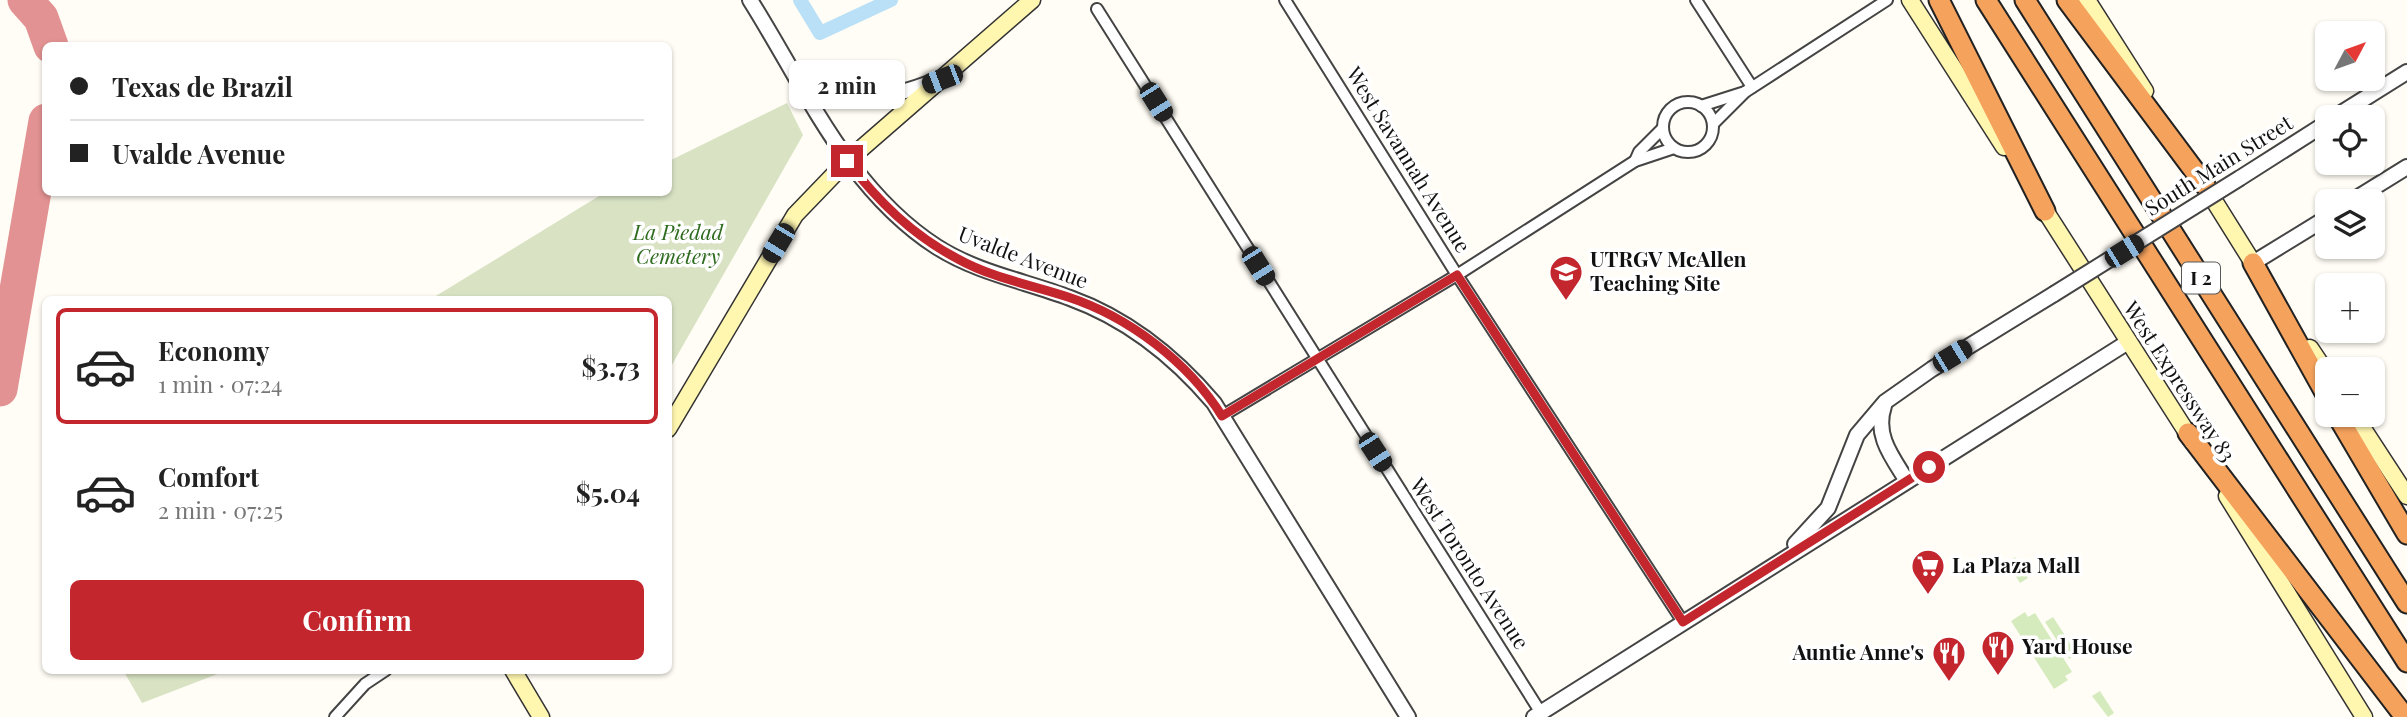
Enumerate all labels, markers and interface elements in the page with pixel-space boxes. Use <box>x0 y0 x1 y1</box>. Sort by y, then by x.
north arrow <box>2315 21 2385 91</box>
map controls <box>2315 21 2385 427</box>
callout: 2 min <box>789 60 905 108</box>
street label: West Savannah Avenue <box>1341 60 1478 257</box>
car <box>919 62 966 96</box>
text: Texas de Brazil <box>112 69 293 104</box>
text: 2 min <box>817 69 877 100</box>
car <box>1136 79 1177 125</box>
button: locate <box>2315 105 2385 175</box>
street label: South Main Street <box>2139 107 2297 221</box>
text: Uvalde Avenue <box>112 136 285 171</box>
route end <box>831 145 863 177</box>
button: layers <box>2315 189 2385 259</box>
park label: La Piedad Cemetery <box>632 217 724 269</box>
street label: Uvalde Avenue <box>955 218 1093 294</box>
car <box>759 220 798 266</box>
car <box>2101 231 2148 271</box>
car <box>1238 243 1279 289</box>
place label: UTRGV McAllen Teaching Site <box>1590 244 1747 296</box>
school or university icon: UTRGV McAllen Teaching Site <box>1547 253 1585 302</box>
road number: I 2 <box>2182 262 2220 294</box>
button: + <box>2315 273 2385 343</box>
street label: West Expressway 83 <box>2118 294 2243 466</box>
text: Economy <box>158 333 269 368</box>
icon: car <box>74 335 137 398</box>
car <box>1929 336 1976 376</box>
text: $3.73 <box>581 349 640 384</box>
button: − <box>2315 357 2385 427</box>
text: 1 min · 07:24 <box>158 368 282 399</box>
car <box>1355 429 1396 475</box>
route start <box>1913 451 1945 483</box>
text: Comfort <box>158 459 259 494</box>
icon: car <box>74 461 137 524</box>
street label: West Toronto Avenue <box>1404 471 1537 654</box>
text: $5.04 <box>576 475 640 510</box>
text: 2 min · 07:25 <box>158 494 283 525</box>
supermarket icon: La Plaza Mall <box>1909 547 1947 596</box>
place label: La Plaza Mall <box>1952 550 2081 578</box>
button: Confirm <box>70 580 644 660</box>
restaurant icon: Yard House <box>1979 628 2017 677</box>
place label: Yard House <box>2021 631 2133 659</box>
restaurant icon: Auntie Anne's <box>1930 634 1968 683</box>
place label: Auntie Anne's <box>1791 637 1924 665</box>

